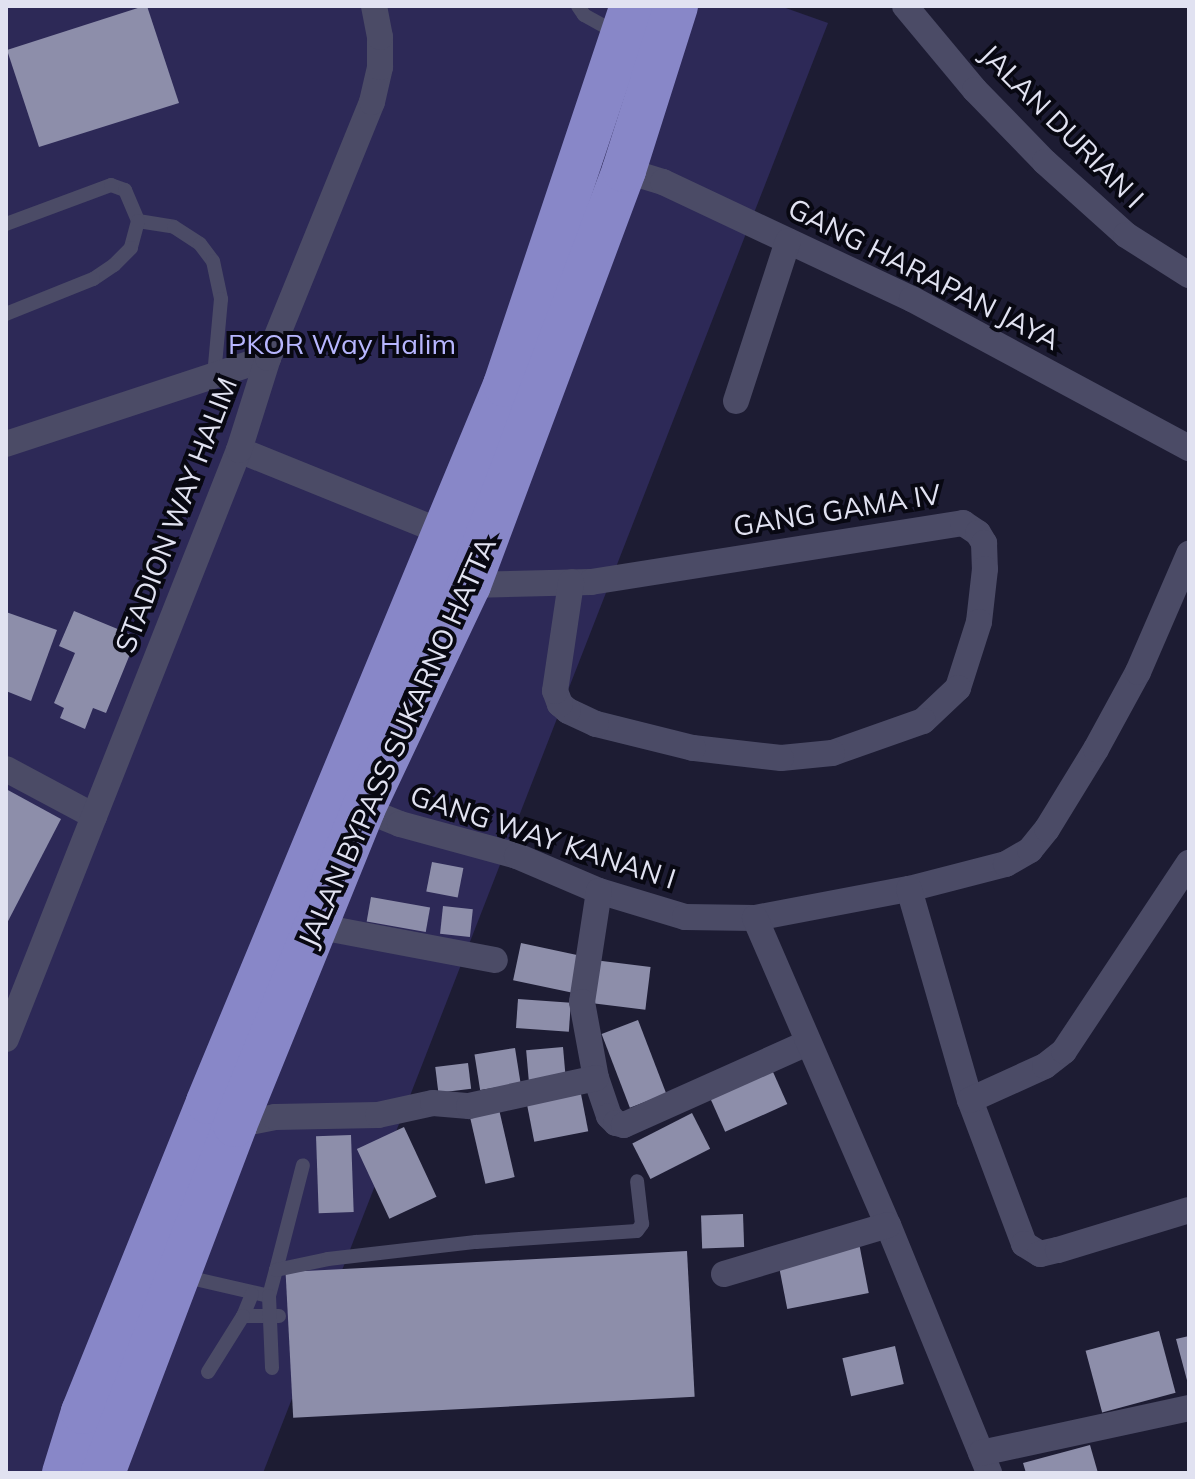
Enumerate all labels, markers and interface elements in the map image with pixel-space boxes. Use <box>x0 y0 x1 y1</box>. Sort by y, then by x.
street label: JALAN DURIAN I <box>973 37 1151 215</box>
street label: GANG HARAPAN JAYA <box>783 191 1065 357</box>
park label: PKOR Way Halim <box>228 327 456 361</box>
street label: STADION WAY HALIM <box>108 373 244 657</box>
street label: GANG GAMA IV <box>731 477 943 543</box>
street label: JALAN BYPASS SUKARNO HATTA <box>291 532 503 952</box>
street label: GANG WAY KANAN I <box>406 778 680 896</box>

